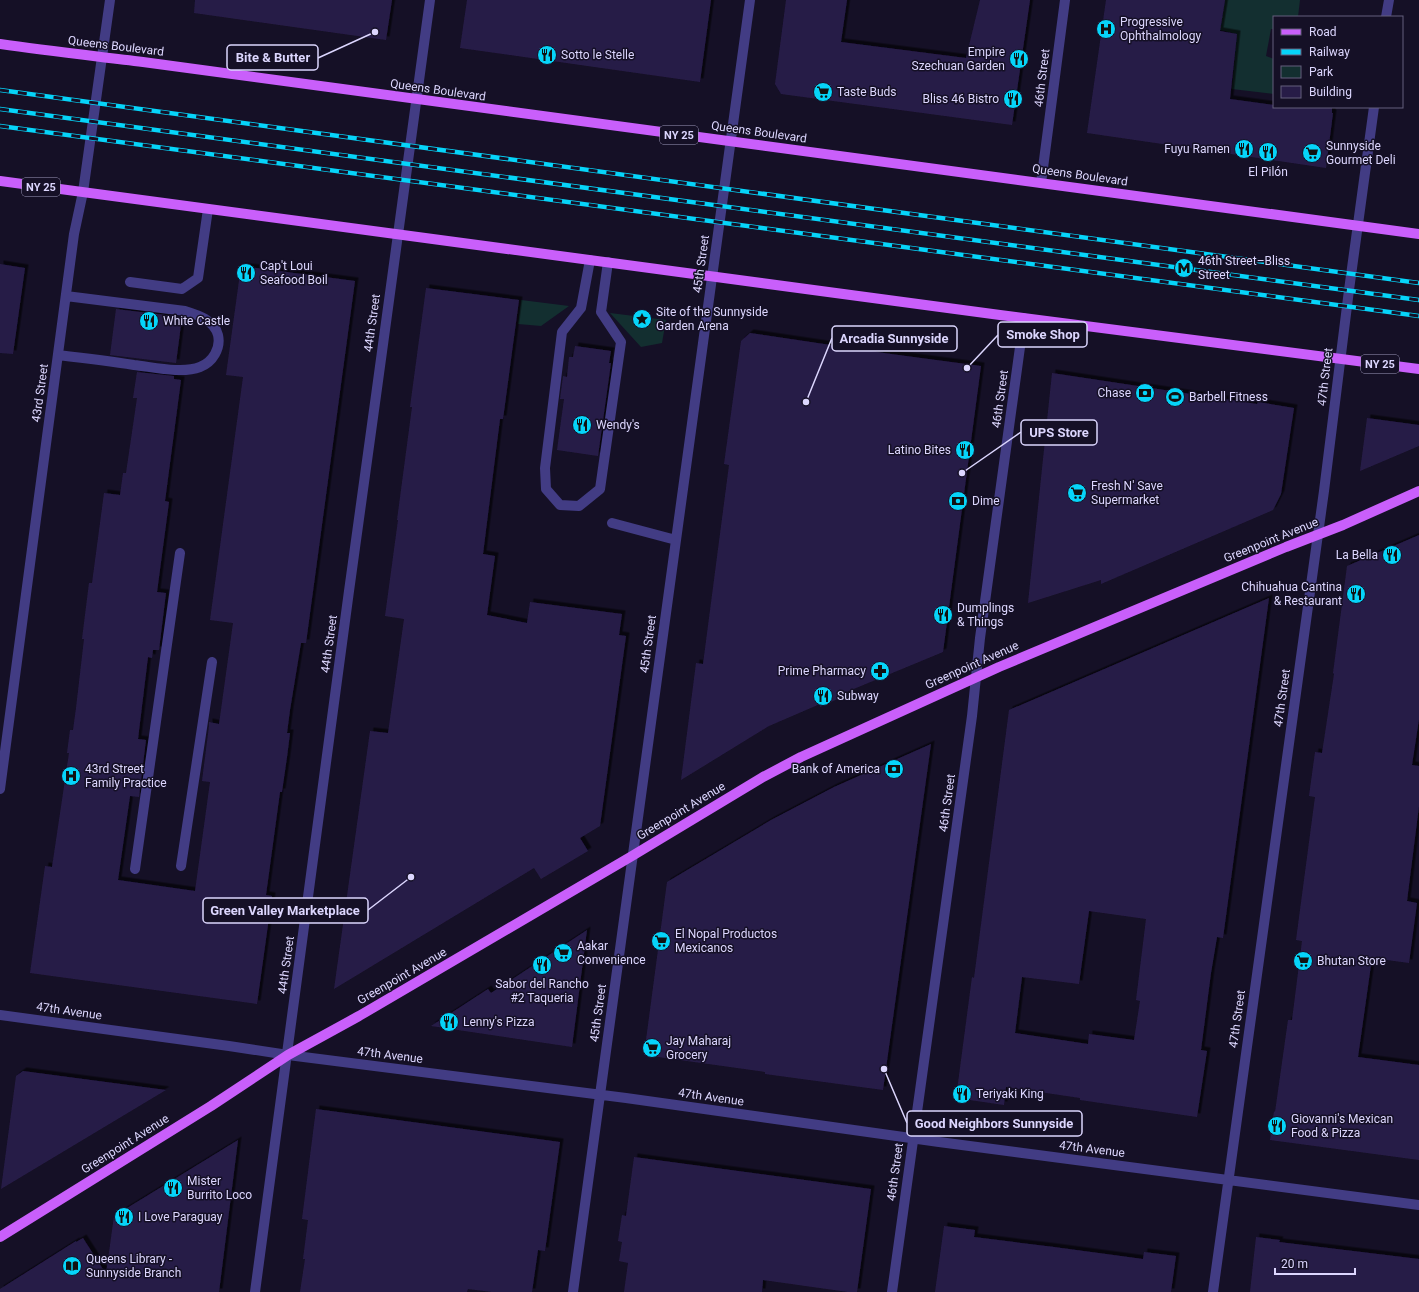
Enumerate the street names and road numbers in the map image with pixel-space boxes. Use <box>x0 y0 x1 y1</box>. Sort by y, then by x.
street label: Queens Boulevard <box>67 33 165 59</box>
street label: 46th Street <box>1031 48 1053 108</box>
street label: Queens Boulevard <box>389 76 487 104</box>
street label: Queens Boulevard <box>710 118 808 146</box>
road number: NY 25 <box>660 126 698 144</box>
street label: Queens Boulevard <box>1031 161 1129 189</box>
road number: NY 25 <box>22 178 60 196</box>
street label: 45th Street <box>690 234 712 294</box>
street label: 44th Street <box>361 293 383 353</box>
street label: 47th Street <box>1314 347 1336 407</box>
road number: NY 25 <box>1361 355 1399 373</box>
street label: 43rd Street <box>29 363 51 423</box>
street label: 46th Street <box>989 369 1011 429</box>
street label: Greenpoint Avenue <box>1222 515 1320 565</box>
street label: 44th Street <box>318 614 340 674</box>
street label: 45th Street <box>637 614 659 674</box>
street label: Greenpoint Avenue <box>923 638 1021 692</box>
street label: 47th Street <box>1271 668 1293 728</box>
street label: 46th Street <box>936 773 958 833</box>
street label: Greenpoint Avenue <box>634 779 728 843</box>
street label: 44th Street <box>275 935 297 995</box>
street label: Greenpoint Avenue <box>355 945 449 1007</box>
street label: 45th Street <box>587 983 609 1043</box>
street label: 47th Street <box>1226 989 1248 1049</box>
street label: 47th Avenue <box>35 999 103 1023</box>
street label: 47th Avenue <box>356 1044 424 1066</box>
street label: 47th Avenue <box>677 1085 745 1109</box>
street label: Greenpoint Avenue <box>79 1111 171 1177</box>
street label: 47th Avenue <box>1058 1138 1126 1160</box>
street label: 46th Street <box>884 1142 906 1202</box>

